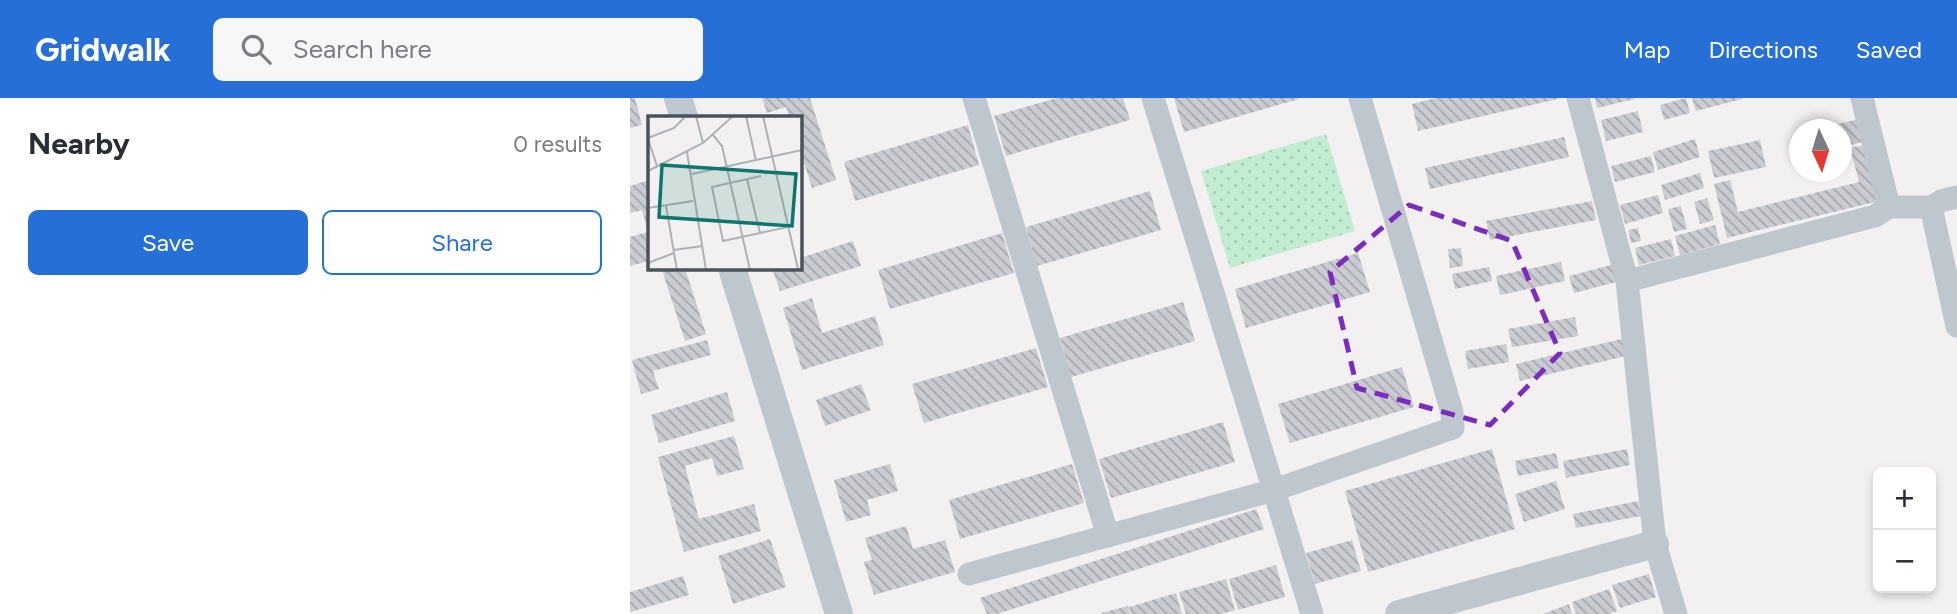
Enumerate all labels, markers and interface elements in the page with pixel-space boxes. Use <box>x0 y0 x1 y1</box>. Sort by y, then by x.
search box <box>213 18 703 81</box>
text: Gridwalk <box>35 30 171 69</box>
icon: search <box>237 30 275 68</box>
text: Search here <box>293 33 432 65</box>
text: Map <box>1624 35 1670 64</box>
text: Directions <box>1708 35 1818 64</box>
text: Saved <box>1856 35 1922 64</box>
inset map <box>648 116 802 270</box>
north arrow <box>1789 119 1852 182</box>
text: Nearby <box>28 125 130 162</box>
text: 0 results <box>513 130 602 158</box>
button: Save <box>28 210 308 275</box>
button: Share <box>322 210 602 275</box>
map controls <box>1873 467 1936 593</box>
button: + <box>1873 467 1936 530</box>
button: − <box>1873 530 1936 593</box>

